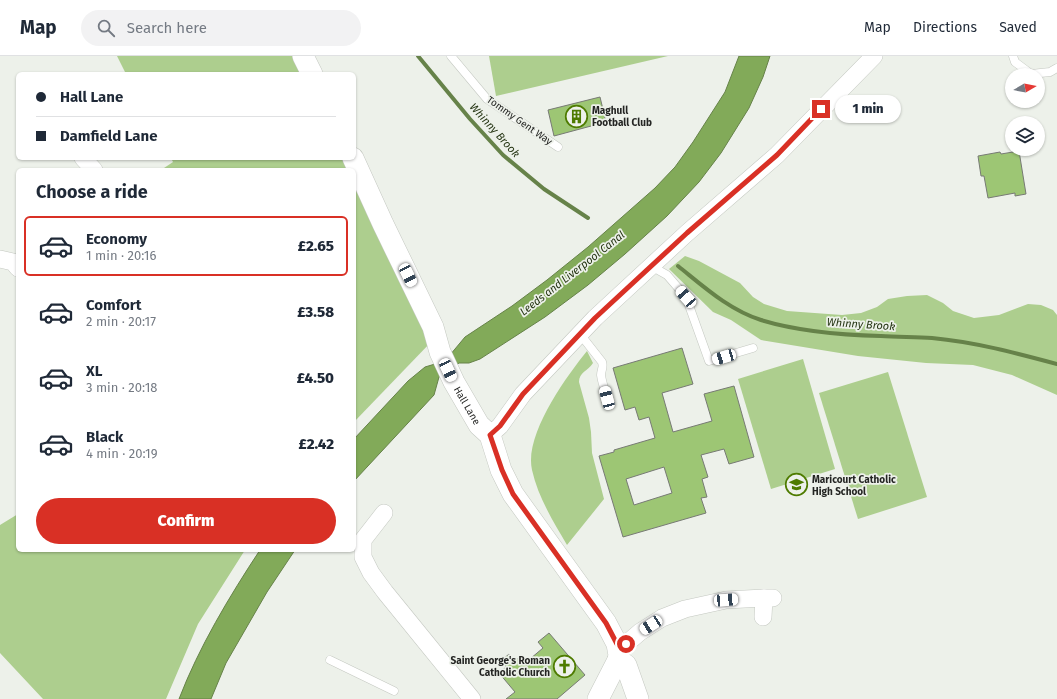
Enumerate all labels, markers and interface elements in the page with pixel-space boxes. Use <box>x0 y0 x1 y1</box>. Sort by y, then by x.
search box <box>81 10 361 46</box>
text: Map <box>20 16 57 39</box>
icon: search <box>95 17 117 39</box>
text: Search here <box>127 19 207 37</box>
text: Map <box>864 19 891 36</box>
text: Directions <box>913 19 977 36</box>
text: Saved <box>999 19 1037 36</box>
north arrow <box>1005 68 1045 108</box>
map controls <box>1005 68 1045 156</box>
text: Hall Lane <box>60 88 123 106</box>
street label: Tommy Gent Way <box>484 94 555 148</box>
callout: 1 min <box>835 95 901 123</box>
route end <box>812 100 830 118</box>
water label: Whinny Brook <box>467 101 522 160</box>
text: 1 min <box>852 101 884 116</box>
building icon: Maghull Football Club <box>564 103 590 129</box>
place label: Maghull Football Club <box>592 105 652 129</box>
button: layers <box>1005 116 1045 156</box>
text: Damfield Lane <box>60 127 157 145</box>
text: Choose a ride <box>36 181 148 203</box>
icon: car <box>38 228 74 264</box>
water label: Leeds and Liverpool Canal <box>517 228 627 318</box>
text: Economy <box>86 230 147 248</box>
text: £2.65 <box>298 237 334 255</box>
text: 1 min · 20:16 <box>86 248 156 263</box>
car <box>397 262 419 288</box>
car <box>674 284 698 310</box>
icon: car <box>38 294 74 330</box>
text: Comfort <box>86 296 142 314</box>
text: £3.58 <box>297 303 334 321</box>
text: 2 min · 20:17 <box>86 314 156 329</box>
water label: Whinny Brook <box>826 316 896 333</box>
car <box>711 348 737 366</box>
car <box>437 357 459 383</box>
icon: car <box>38 360 74 396</box>
text: XL <box>86 362 102 380</box>
text: £4.50 <box>297 369 334 387</box>
text: 3 min · 20:18 <box>86 380 157 395</box>
street label: Hall Lane <box>451 384 483 427</box>
car <box>598 385 616 411</box>
icon: car <box>38 426 74 462</box>
text: Black <box>86 428 123 446</box>
text: £2.42 <box>298 435 334 453</box>
text: 4 min · 20:19 <box>86 446 158 461</box>
school or university icon: Maricourt Catholic High School <box>784 472 810 498</box>
place label: Maricourt Catholic High School <box>812 474 896 498</box>
button: Confirm <box>36 498 336 544</box>
car <box>714 593 738 607</box>
car <box>638 613 664 637</box>
route start <box>617 635 635 653</box>
church icon: Saint George's Roman Catholic Church <box>552 653 578 679</box>
place label: Saint George's Roman Catholic Church <box>451 655 550 679</box>

